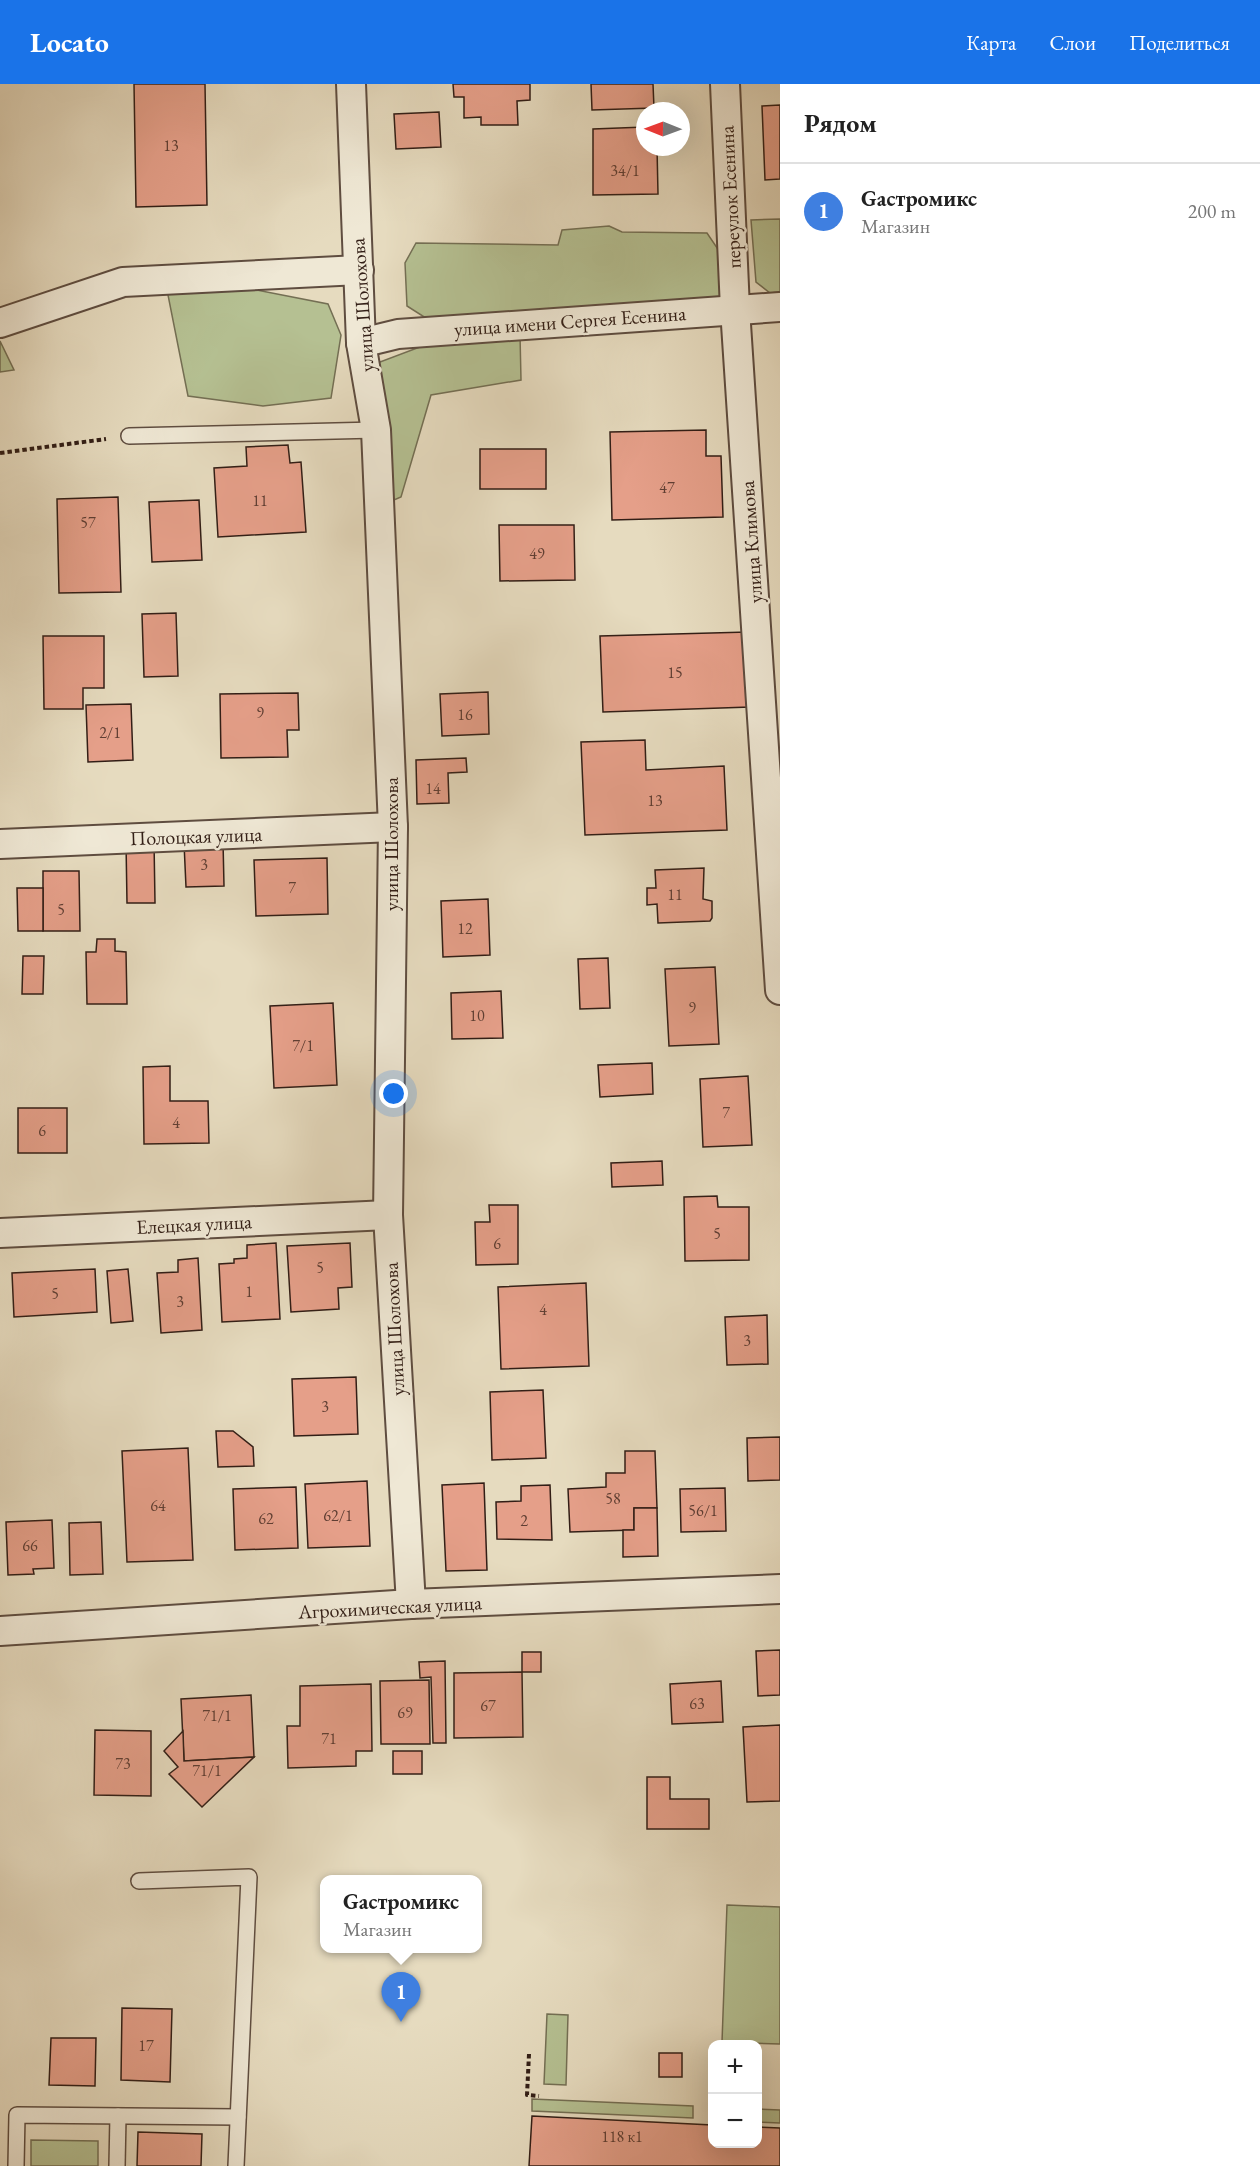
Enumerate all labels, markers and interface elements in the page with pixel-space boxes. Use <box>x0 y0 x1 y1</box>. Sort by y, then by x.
text: Locato <box>30 24 109 60</box>
text: Карта <box>966 29 1016 56</box>
text: Слои <box>1049 29 1096 56</box>
text: Поделиться <box>1129 29 1230 56</box>
north arrow <box>636 102 690 156</box>
text: Рядом <box>804 106 877 140</box>
street label: переулок Есенина <box>713 125 747 269</box>
house number: 13 <box>163 135 179 156</box>
house number: 34/1 <box>610 160 640 181</box>
text: Gастромикс <box>861 184 977 213</box>
text: 1 <box>818 198 829 224</box>
text: 200 m <box>1188 198 1236 224</box>
text: Магазин <box>861 213 930 239</box>
street label: улица Шолохова <box>344 237 380 373</box>
street label: улица имени Сергея Есенина <box>453 300 687 342</box>
house number: 47 <box>659 477 675 498</box>
street label: улица Климова <box>734 480 768 604</box>
house number: 11 <box>252 490 268 511</box>
house number: 57 <box>80 512 96 533</box>
house number: 49 <box>529 543 545 564</box>
house number: 15 <box>667 662 683 683</box>
house number: 9 <box>256 702 264 723</box>
house number: 16 <box>457 704 473 725</box>
house number: 2/1 <box>99 722 121 743</box>
street label: улица Шолохова <box>378 777 404 911</box>
house number: 14 <box>425 778 441 799</box>
house number: 13 <box>647 790 663 811</box>
street label: Полоцкая улица <box>129 821 263 851</box>
house number: 3 <box>200 854 208 875</box>
house number: 7 <box>288 877 296 898</box>
house number: 11 <box>667 884 683 905</box>
house number: 5 <box>57 899 65 920</box>
house number: 12 <box>457 918 473 939</box>
house number: 9 <box>688 997 696 1018</box>
house number: 10 <box>469 1005 485 1026</box>
house number: 7/1 <box>292 1035 314 1056</box>
your location <box>379 1079 408 1108</box>
house number: 7 <box>722 1102 730 1123</box>
house number: 4 <box>172 1112 180 1133</box>
house number: 6 <box>38 1120 46 1141</box>
street label: Елецкая улица <box>135 1208 253 1240</box>
house number: 5 <box>713 1223 721 1244</box>
house number: 6 <box>493 1233 501 1254</box>
house number: 5 <box>316 1257 324 1278</box>
street label: улица Шолохова <box>378 1261 410 1397</box>
house number: 1 <box>245 1281 253 1302</box>
house number: 5 <box>51 1283 59 1304</box>
house number: 3 <box>176 1291 184 1312</box>
house number: 4 <box>539 1299 547 1320</box>
house number: 3 <box>743 1330 751 1351</box>
house number: 3 <box>321 1396 329 1417</box>
house number: 58 <box>605 1488 621 1509</box>
house number: 64 <box>150 1495 166 1516</box>
house number: 56/1 <box>688 1500 718 1521</box>
house number: 62/1 <box>323 1505 353 1526</box>
house number: 62 <box>258 1508 274 1529</box>
house number: 2 <box>520 1510 528 1531</box>
house number: 66 <box>22 1535 38 1556</box>
street label: Агрохимическая улица <box>296 1589 483 1625</box>
house number: 63 <box>689 1693 705 1714</box>
house number: 67 <box>480 1695 496 1716</box>
house number: 69 <box>397 1702 413 1723</box>
house number: 71/1 <box>202 1705 232 1726</box>
house number: 71 <box>321 1728 337 1749</box>
house number: 73 <box>115 1753 131 1774</box>
house number: 71/1 <box>192 1760 222 1781</box>
popup <box>320 1875 482 1953</box>
text: Gастромикс <box>343 1887 459 1916</box>
text: Магазин <box>343 1916 412 1942</box>
pin: 1 <box>382 1972 420 2022</box>
house number: 17 <box>138 2035 154 2056</box>
map controls <box>708 2040 762 2148</box>
button: + <box>708 2040 762 2094</box>
button: − <box>708 2094 762 2148</box>
house number: 118 к1 <box>601 2126 643 2147</box>

